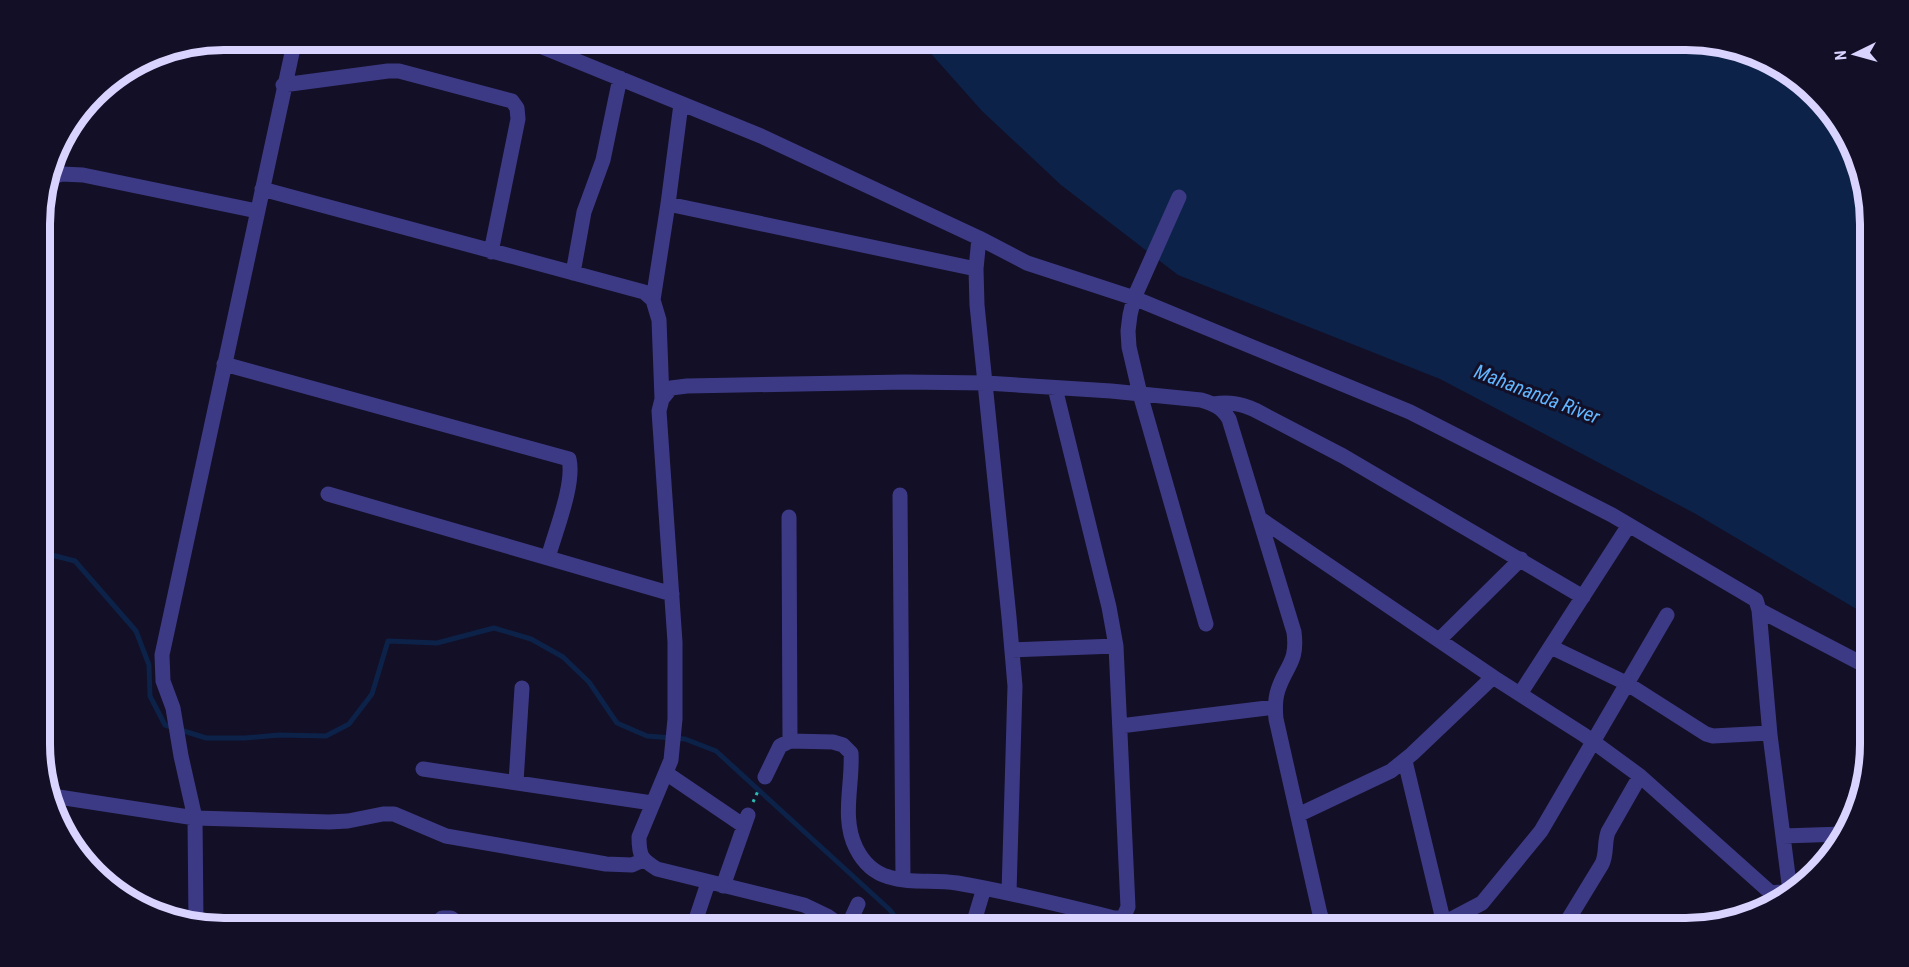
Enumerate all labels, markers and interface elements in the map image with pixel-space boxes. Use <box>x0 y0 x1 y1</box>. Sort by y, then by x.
north arrow <box>1825 24 1885 84</box>
text: N <box>1831 50 1850 61</box>
water label: Mahananda River <box>1471 359 1604 429</box>

